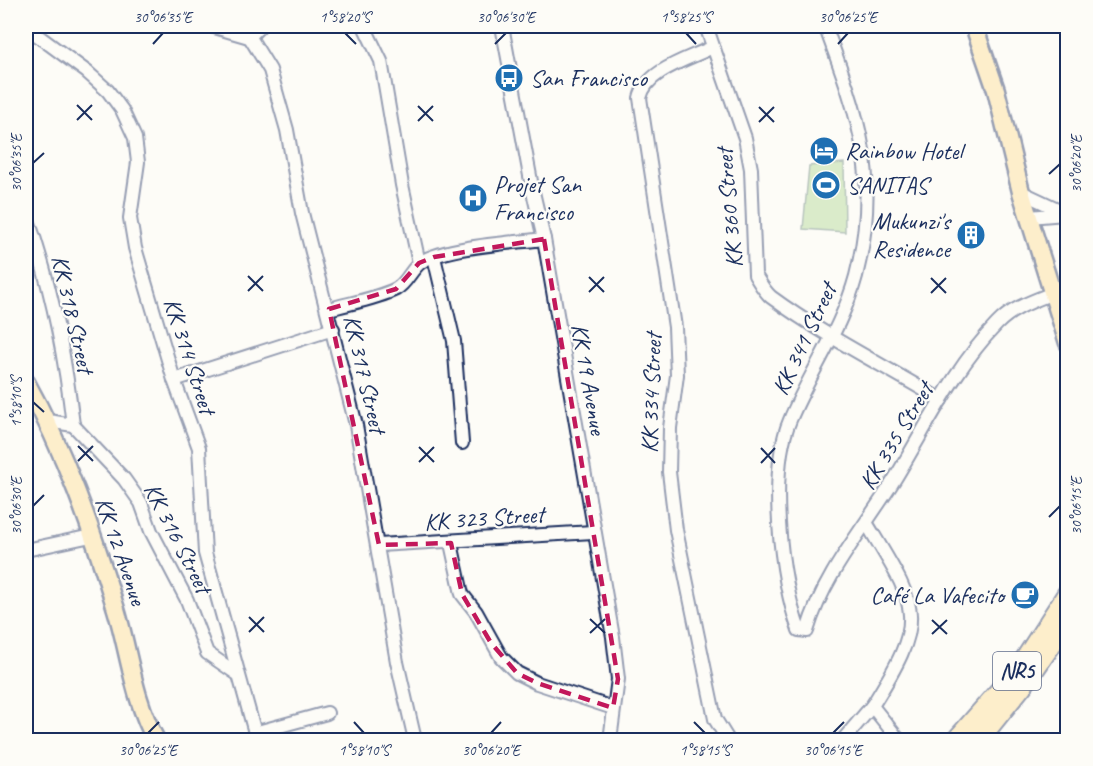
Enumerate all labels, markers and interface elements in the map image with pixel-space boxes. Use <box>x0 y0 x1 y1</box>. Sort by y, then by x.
text: 30°06'35"E <box>134 8 194 27</box>
text: 1°58'20"S <box>320 8 373 27</box>
text: 30°06'30"E <box>477 8 537 27</box>
text: 1°58'25"S <box>661 8 714 27</box>
text: 30°06'25"E <box>819 8 879 27</box>
bus stop icon: San Francisco <box>493 62 525 94</box>
place label: San Francisco <box>530 63 648 93</box>
text: 30°06'35"E <box>7 132 26 192</box>
text: 30°06'20"E <box>1067 133 1086 193</box>
hotel icon: Rainbow Hotel <box>808 135 840 167</box>
place label: Rainbow Hotel <box>845 136 966 166</box>
street label: KK 360 Street <box>709 144 749 269</box>
place label: Projet San Francisco <box>494 169 582 227</box>
sports icon: SANITAS <box>810 169 842 201</box>
place label: SANITAS <box>847 170 932 200</box>
hospital icon: Projet San Francisco <box>457 182 489 214</box>
place label: Mukunzi's Residence <box>872 206 953 264</box>
building icon: Mukunzi's Residence <box>955 219 987 251</box>
street label: KK 318 Street <box>45 252 102 379</box>
street label: KK 341 Street <box>765 275 844 400</box>
street label: KK 314 Street <box>157 294 224 421</box>
street label: KK 317 Street <box>337 312 394 439</box>
street label: KK 19 Avenue <box>564 321 614 439</box>
street label: KK 334 Street <box>634 329 668 454</box>
text: 1°58'10"S <box>7 374 26 427</box>
street label: KK 335 Street <box>852 374 941 495</box>
text: 30°06'30"E <box>7 475 26 535</box>
text: 30°06'15"E <box>1067 475 1086 535</box>
street label: KK 316 Street <box>137 478 220 601</box>
street label: KK 12 Avenue <box>89 493 154 611</box>
street label: KK 323 Street <box>423 499 548 537</box>
cafe icon: Café La Vafecito <box>1009 579 1041 611</box>
place label: Café La Vafecito <box>871 580 1007 610</box>
road number: NR5 <box>993 652 1041 690</box>
text: 30°06'25"E <box>119 741 179 760</box>
text: 1°58'10"S <box>339 741 392 760</box>
text: 30°06'20"E <box>462 741 522 760</box>
text: 1°58'15"S <box>680 741 733 760</box>
text: 30°06'15"E <box>804 741 864 760</box>

